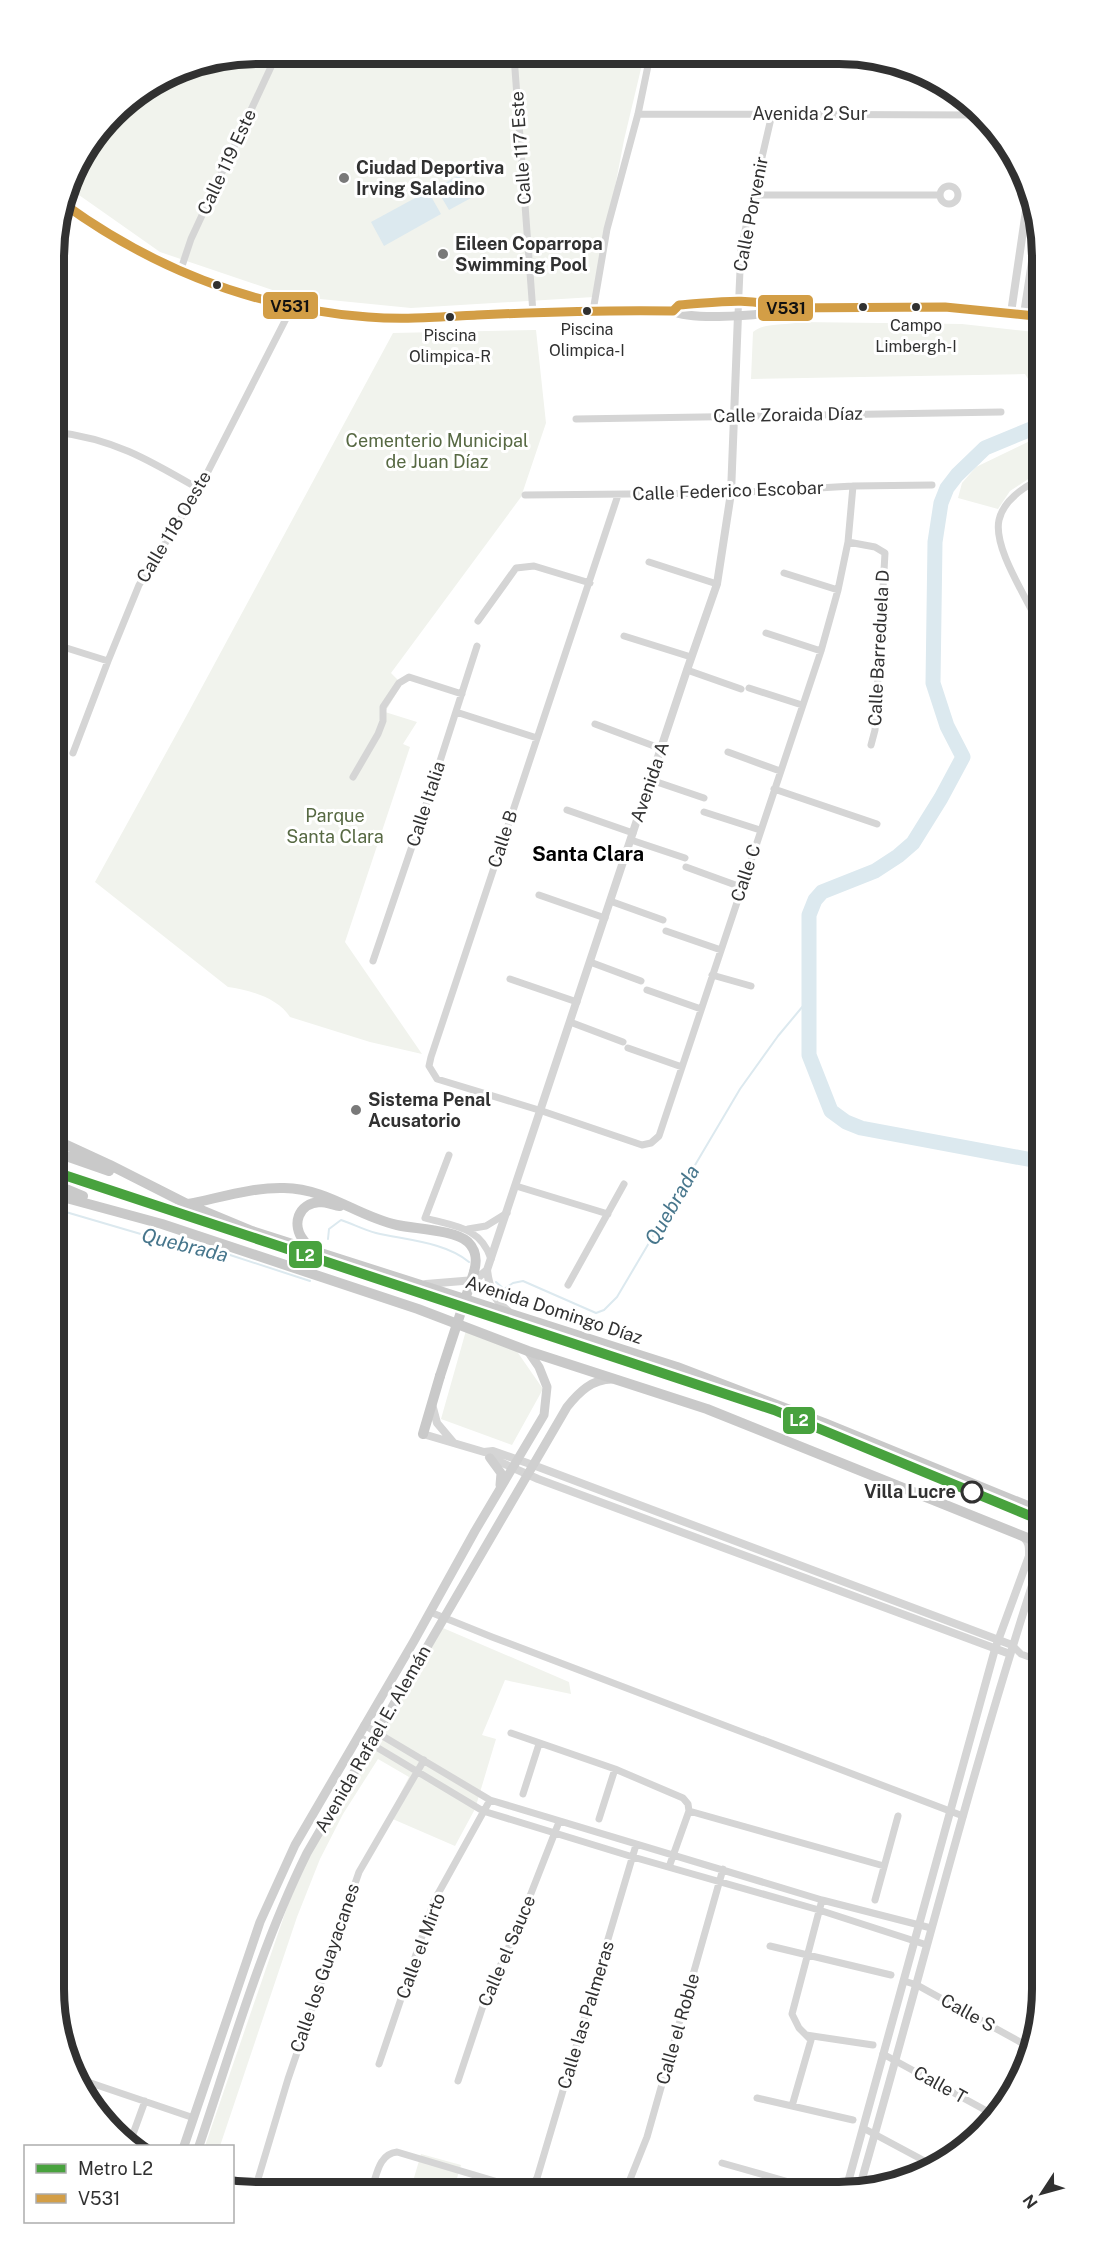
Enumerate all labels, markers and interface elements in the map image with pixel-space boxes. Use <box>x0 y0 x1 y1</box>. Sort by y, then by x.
street label: Calle 117 Este <box>506 91 535 205</box>
street label: Avenida 2 Sur <box>752 103 868 124</box>
street label: Calle 119 Este <box>193 106 260 218</box>
street label: Calle Porvenir <box>729 155 772 273</box>
place label: Ciudad Deportiva Irving Saladino <box>356 157 504 199</box>
marker: Ciudad Deportiva Irving Saladino <box>337 171 351 185</box>
place label: Eileen Coparropa Swimming Pool <box>455 233 603 275</box>
marker: Eileen Coparropa Swimming Pool <box>436 247 450 261</box>
unlabelled marker <box>211 279 223 291</box>
line badge: V531 <box>262 291 319 320</box>
line badge: V531 <box>757 294 814 322</box>
text: V531 <box>270 297 310 316</box>
text: V531 <box>766 299 806 318</box>
unlabelled marker <box>857 301 869 313</box>
marker: Campo Limbergh-I <box>910 301 922 313</box>
marker: Piscina Olimpica-I <box>581 305 593 317</box>
marker: Piscina Olimpica-R <box>444 311 456 323</box>
place label: Campo Limbergh-I <box>875 316 957 356</box>
place label: Piscina Olimpica-I <box>549 320 625 360</box>
place label: Piscina Olimpica-R <box>409 326 491 366</box>
street label: Calle Zoraida Díaz <box>713 403 863 426</box>
park label: Cementerio Municipal de Juan Díaz <box>346 430 528 472</box>
street label: Calle 118 Oeste <box>132 467 215 586</box>
street label: Calle Federico Escobar <box>632 477 824 504</box>
street label: Calle Barreduela D <box>864 569 893 727</box>
street label: Avenida A <box>626 739 673 825</box>
street label: Calle Italia <box>402 758 449 849</box>
park label: Parque Santa Clara <box>286 805 384 847</box>
street label: Calle B <box>483 808 522 870</box>
street label: Calle C <box>726 841 765 904</box>
district label: Santa Clara <box>532 842 644 866</box>
place label: Sistema Penal Acusatorio <box>368 1089 491 1131</box>
marker: Sistema Penal Acusatorio <box>349 1103 363 1117</box>
water label: Quebrada <box>640 1161 704 1249</box>
water label: Quebrada <box>139 1223 231 1267</box>
line badge: L2 <box>288 1240 323 1269</box>
text: L2 <box>295 1246 315 1265</box>
street label: Avenida Domingo Díaz <box>463 1271 645 1348</box>
line badge: L2 <box>782 1406 816 1435</box>
text: L2 <box>789 1411 809 1430</box>
place label: Villa Lucre <box>864 1481 956 1502</box>
marker: Villa Lucre <box>961 1481 983 1503</box>
street label: Avenida Rafael E. Alemán <box>310 1642 435 1836</box>
street label: Calle los Guayacanes <box>286 1881 363 2055</box>
street label: Calle el Mirto <box>392 1890 449 2002</box>
street label: Calle el Sauce <box>474 1892 539 2010</box>
street label: Calle las Palmeras <box>553 1938 618 2091</box>
street label: Calle el Roble <box>652 1971 703 2087</box>
street label: Calle S <box>937 1989 999 2036</box>
street label: Calle T <box>910 2061 971 2108</box>
legend <box>24 2145 234 2223</box>
text: Metro L2 <box>78 2158 153 2179</box>
north arrow <box>1012 2163 1072 2223</box>
text: V531 <box>78 2188 120 2209</box>
text: N <box>1019 2191 1042 2212</box>

